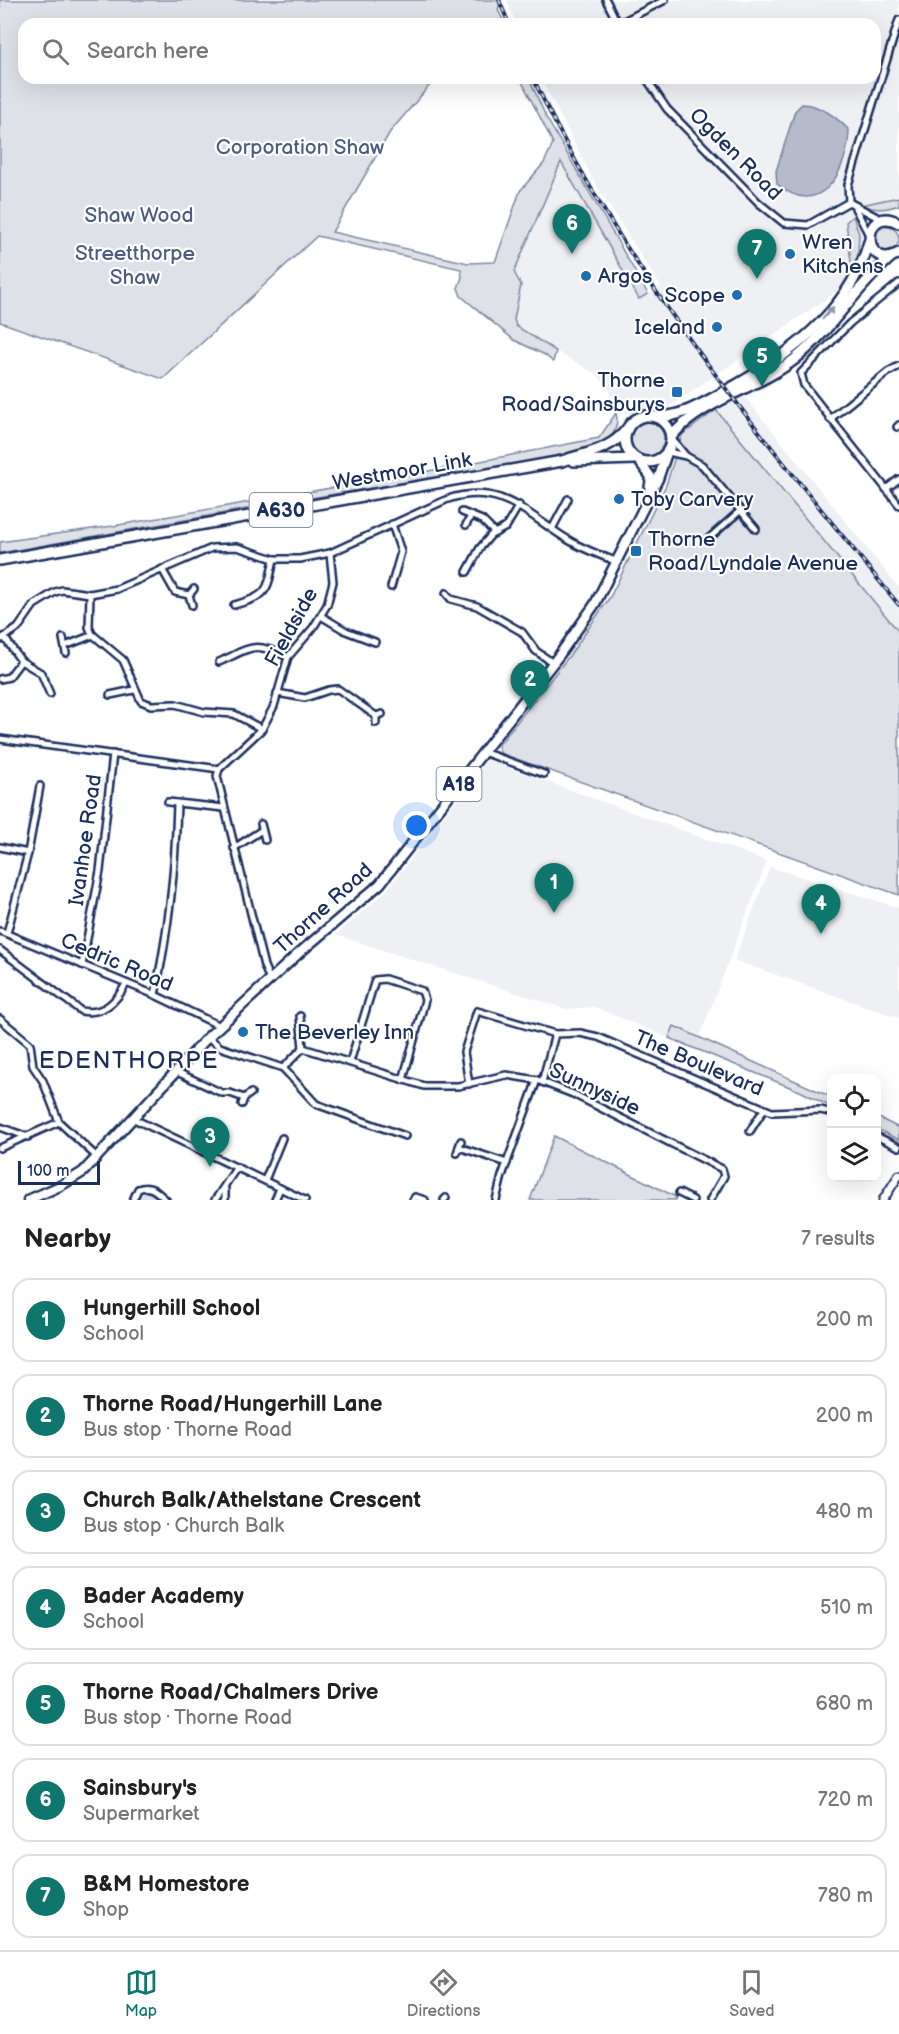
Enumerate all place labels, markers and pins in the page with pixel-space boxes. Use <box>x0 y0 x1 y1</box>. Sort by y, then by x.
pin: 6 <box>552 204 592 254</box>
pin: 7 <box>738 230 777 279</box>
place label: Wren Kitchens <box>802 230 884 279</box>
marker: Wren Kitchens <box>783 247 797 261</box>
place label: Argos <box>598 264 652 289</box>
marker: Argos <box>579 269 593 283</box>
place label: Scope <box>665 283 725 308</box>
marker: Scope <box>730 288 744 302</box>
place label: Iceland <box>635 315 705 340</box>
marker: Iceland <box>710 320 724 334</box>
pin: 5 <box>742 338 782 387</box>
place label: Thorne Road/Sainsburys <box>501 368 665 417</box>
marker: Thorne Road/Sainsburys <box>670 385 684 399</box>
place label: Toby Carvery <box>631 487 754 512</box>
marker: Toby Carvery <box>612 492 626 506</box>
place label: Thorne Road/Lyndale Avenue <box>648 527 858 576</box>
marker: Thorne Road/Lyndale Avenue <box>629 544 643 558</box>
pin: 2 <box>510 660 550 710</box>
pin: 1 <box>534 864 574 913</box>
pin: 4 <box>802 884 840 934</box>
place label: The Beverley Inn <box>255 1020 414 1045</box>
marker: The Beverley Inn <box>236 1025 250 1039</box>
pin: 3 <box>190 1118 230 1167</box>

